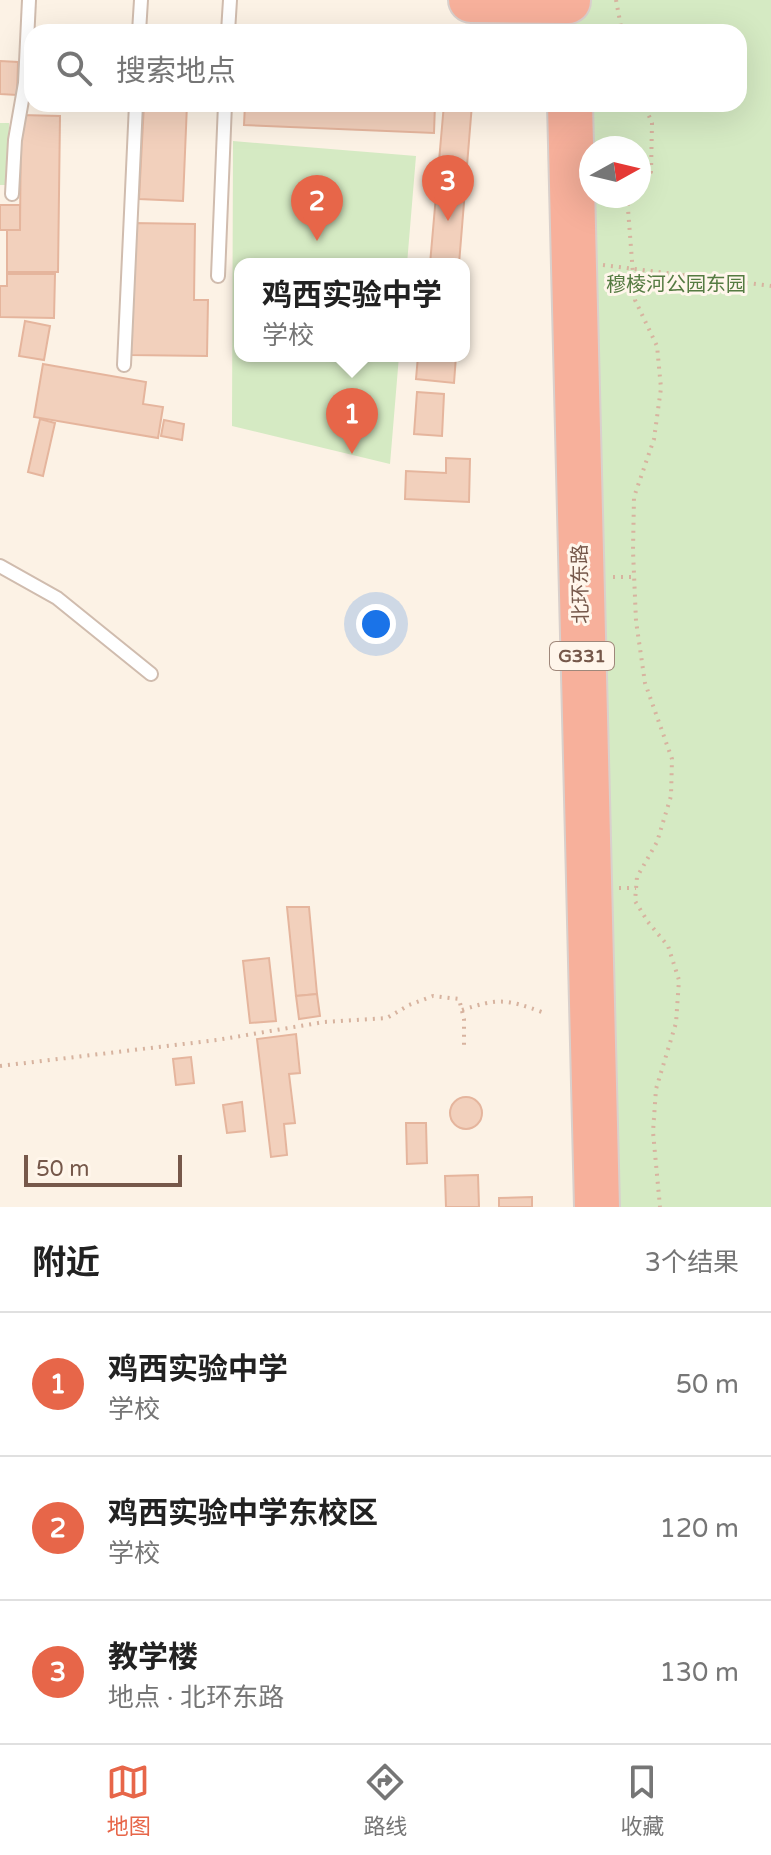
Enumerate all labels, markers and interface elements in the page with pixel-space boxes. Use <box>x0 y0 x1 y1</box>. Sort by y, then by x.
search box <box>24 24 747 112</box>
icon: search <box>52 46 96 90</box>
text: 搜索地点 <box>116 53 236 90</box>
north arrow <box>579 136 651 208</box>
pin: 3 <box>422 155 474 221</box>
pin: 2 <box>291 175 343 241</box>
popup <box>234 258 470 362</box>
park label: 穆棱河公园东园 <box>606 273 746 297</box>
text: 鸡西实验中学 <box>262 277 442 314</box>
text: 学校 <box>262 320 314 351</box>
pin: 1 <box>326 388 378 454</box>
street label: 北环东路 <box>568 544 594 624</box>
your location <box>356 604 396 644</box>
road number: G331 <box>550 642 614 670</box>
scale bar <box>24 1151 182 1187</box>
text: 50 m <box>36 1156 90 1182</box>
text: 附近 <box>32 1243 100 1284</box>
text: 3个结果 <box>645 1247 739 1278</box>
text: 鸡西实验中学 <box>108 1351 288 1388</box>
text: 1 <box>50 1369 66 1400</box>
text: 50 m <box>676 1369 739 1400</box>
text: 学校 <box>108 1394 160 1425</box>
text: 鸡西实验中学东校区 <box>108 1495 378 1532</box>
text: 2 <box>50 1513 66 1544</box>
text: 120 m <box>659 1513 739 1544</box>
text: 学校 <box>108 1538 160 1569</box>
text: 教学楼 <box>108 1639 198 1676</box>
text: 3 <box>50 1657 66 1688</box>
text: 130 m <box>659 1657 739 1688</box>
text: 地点 · 北环东路 <box>108 1682 284 1713</box>
tab: 地图 <box>106 1760 151 1840</box>
tab: 路线 <box>363 1760 408 1840</box>
tab: 收藏 <box>620 1760 665 1840</box>

